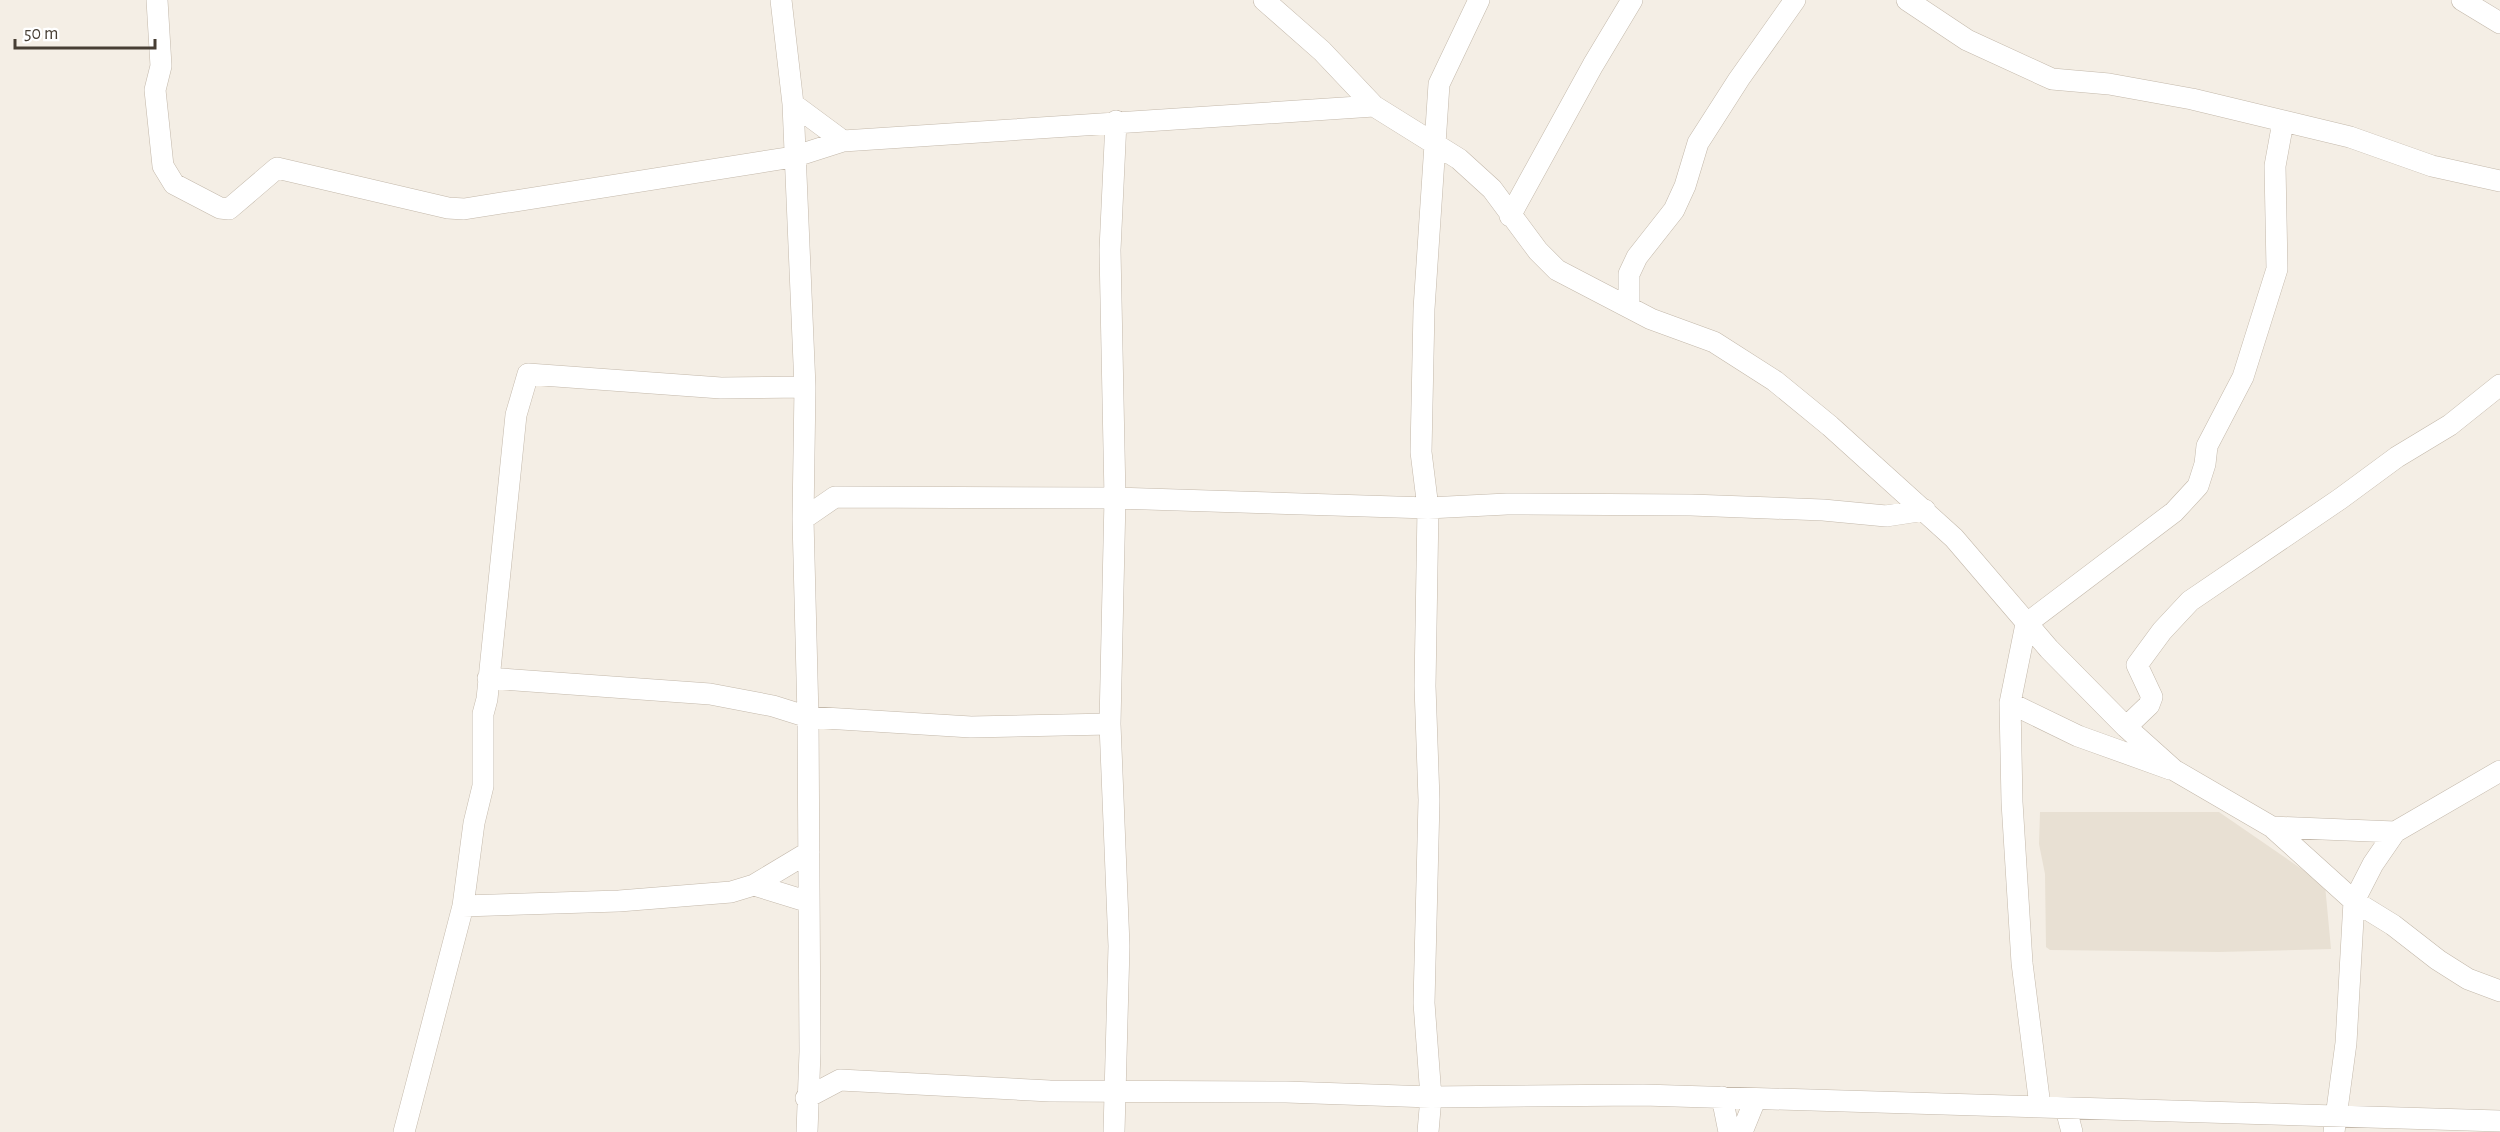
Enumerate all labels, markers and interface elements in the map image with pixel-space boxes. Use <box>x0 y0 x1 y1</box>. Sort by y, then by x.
scale bar <box>15 12 154 50</box>
text: 50 m <box>24 25 58 43</box>

